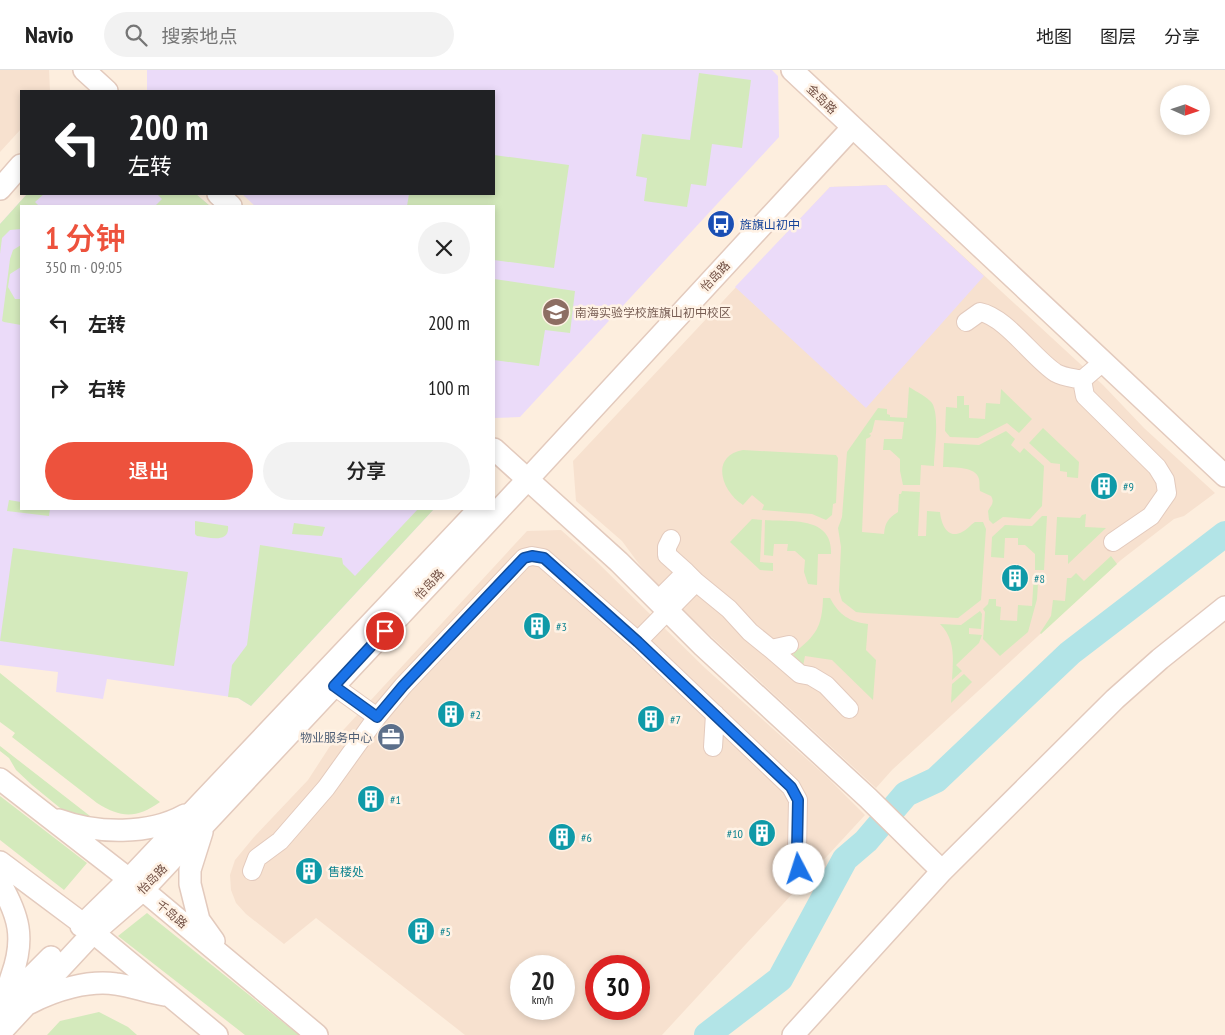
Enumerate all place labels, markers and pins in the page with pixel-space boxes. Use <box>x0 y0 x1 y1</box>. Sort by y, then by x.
bus stop icon: 旌旗山初中 <box>706 209 736 239</box>
place label: 旌旗山初中 <box>740 217 800 232</box>
school or university icon: 南海实验学校旌旗山初中校区 <box>541 297 571 327</box>
place label: 南海实验学校旌旗山初中校区 <box>575 305 731 320</box>
building icon: #9 <box>1089 471 1119 501</box>
place label: #9 <box>1123 479 1134 494</box>
building icon: #8 <box>1000 563 1030 593</box>
place label: #8 <box>1034 571 1045 586</box>
pin <box>364 610 406 652</box>
building icon: #3 <box>522 611 552 641</box>
place label: #3 <box>556 619 567 634</box>
building icon: #2 <box>436 699 466 729</box>
building icon: #7 <box>636 704 666 734</box>
place label: #2 <box>470 707 481 722</box>
place label: #7 <box>670 712 681 727</box>
office icon: 物业服务中心 <box>376 722 406 752</box>
place label: 物业服务中心 <box>300 730 372 745</box>
building icon: #1 <box>356 784 386 814</box>
place label: #1 <box>390 792 401 807</box>
building icon: #10 <box>747 818 777 848</box>
building icon: #6 <box>547 822 577 852</box>
place label: #10 <box>727 826 743 841</box>
place label: #6 <box>581 830 592 845</box>
building icon: 售楼处 <box>294 856 324 886</box>
place label: 售楼处 <box>328 864 364 879</box>
building icon: #5 <box>406 916 436 946</box>
place label: #5 <box>440 924 451 939</box>

